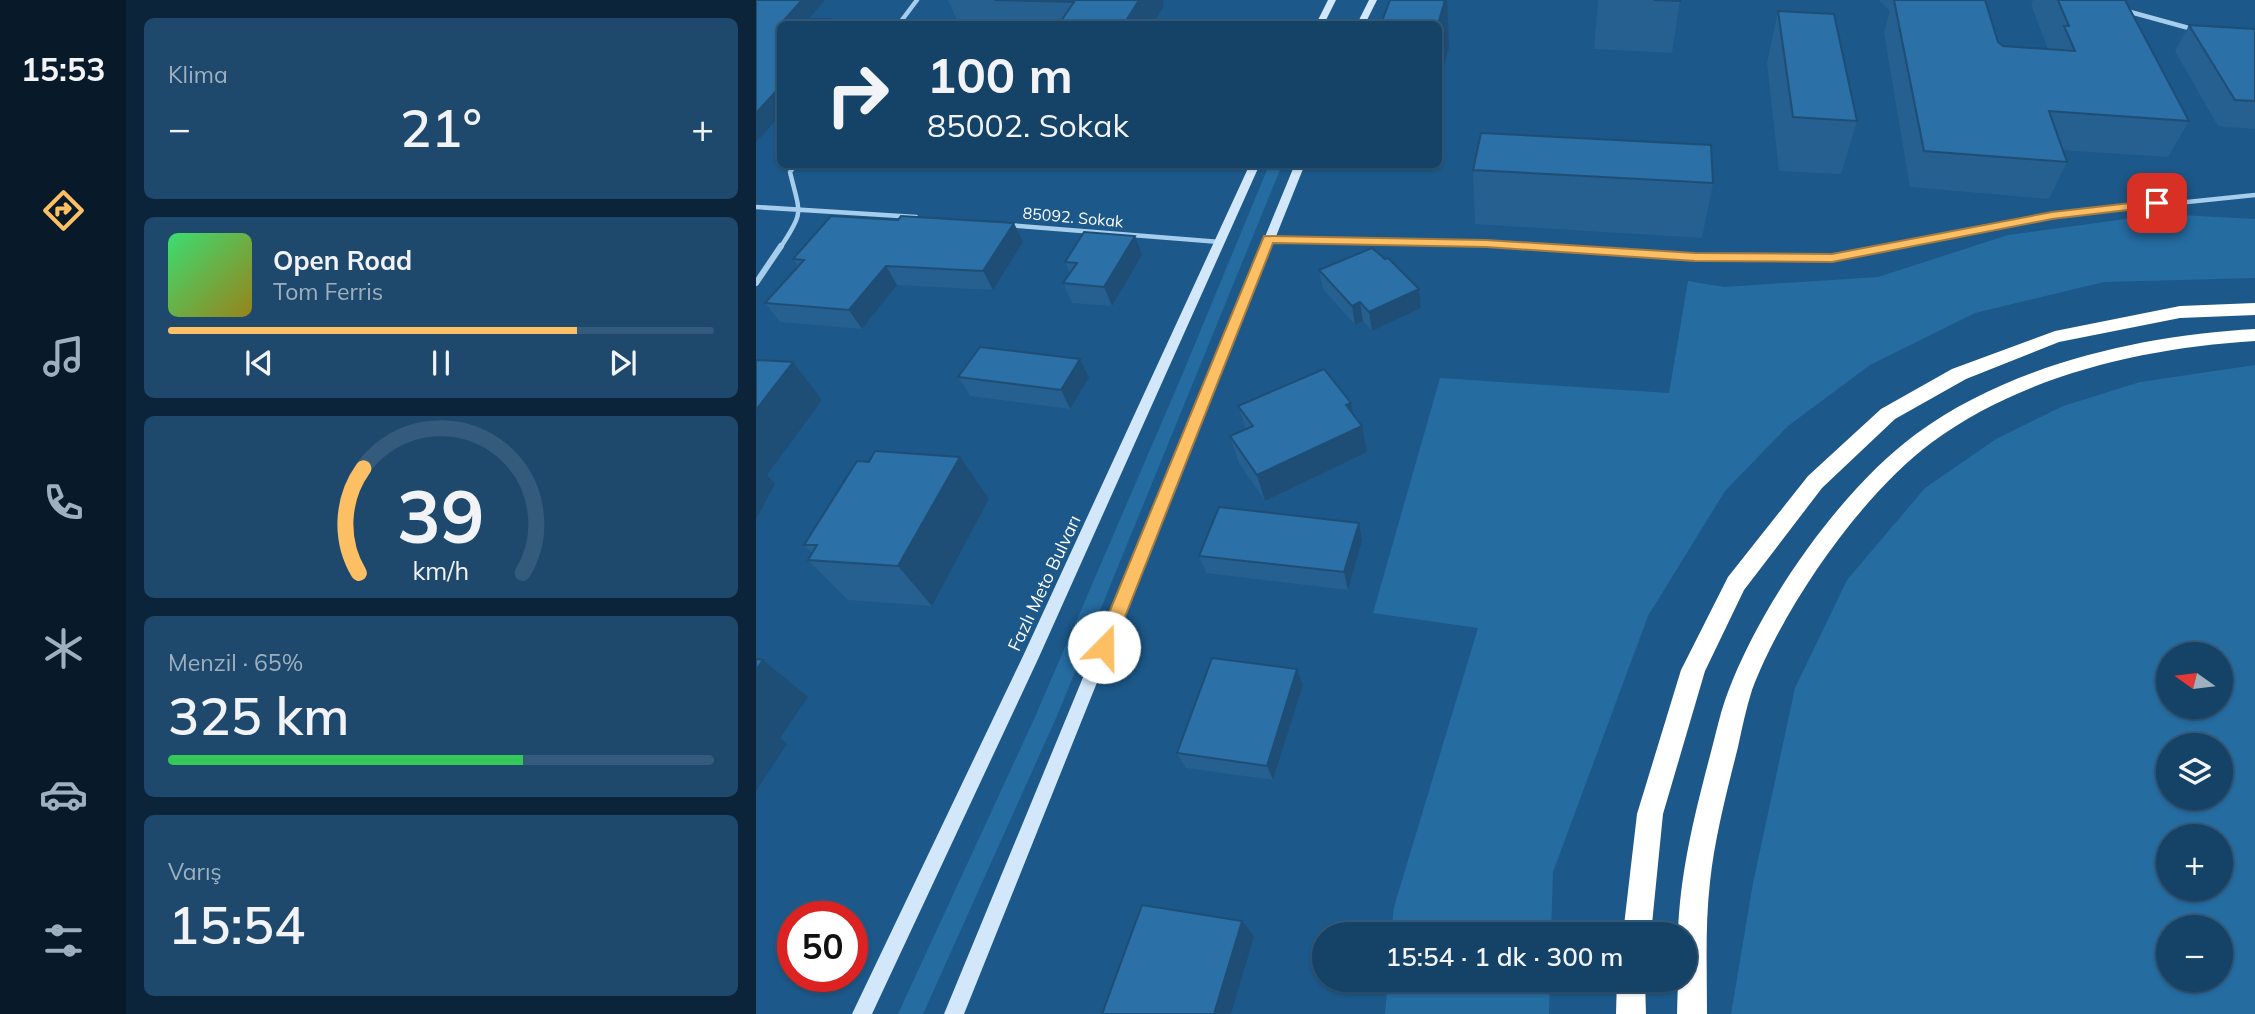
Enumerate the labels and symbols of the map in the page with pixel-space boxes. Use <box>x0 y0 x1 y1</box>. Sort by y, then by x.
pin <box>2127 173 2187 233</box>
street label: 85092. Sokak <box>1022 203 1125 231</box>
street label: Fazlı Meto Bulvarı <box>1002 511 1086 655</box>
position arrow <box>1067 610 1141 684</box>
north arrow <box>2156 642 2233 719</box>
speed limit sign: 50 <box>777 901 868 992</box>

